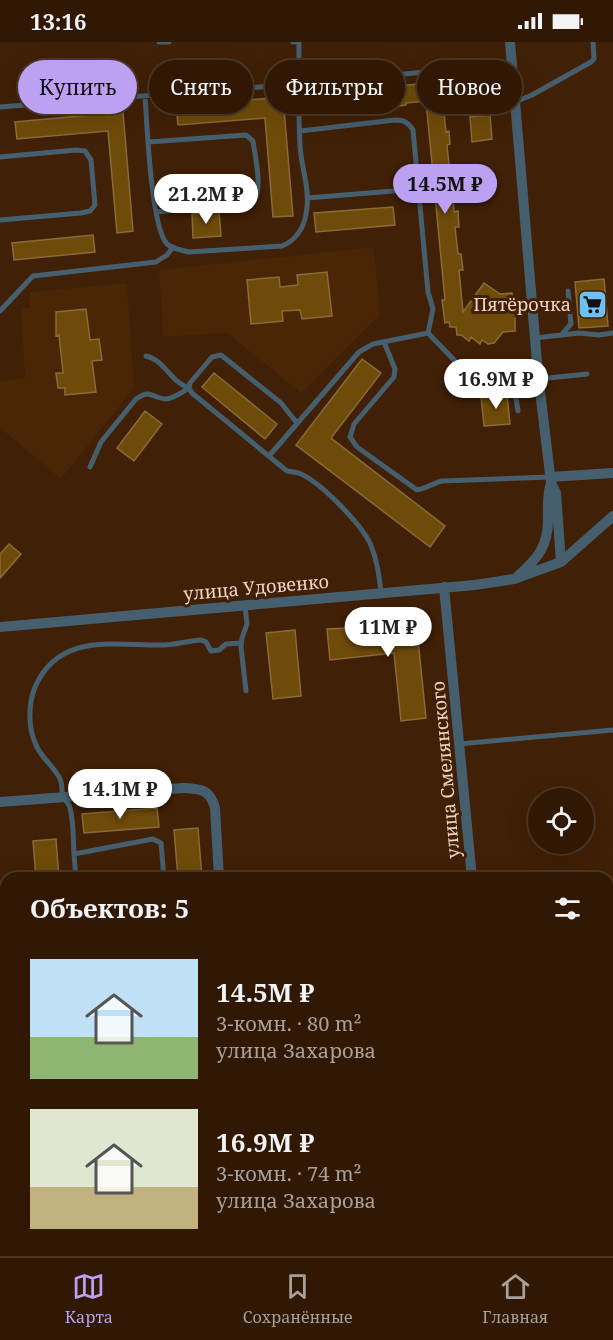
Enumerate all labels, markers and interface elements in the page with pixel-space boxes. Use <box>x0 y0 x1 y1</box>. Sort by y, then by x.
text: 13:16 <box>30 6 86 36</box>
chip: Купить <box>18 60 137 114</box>
chip: Снять <box>149 60 253 114</box>
chip: Фильтры <box>265 60 405 114</box>
chip: Новое <box>417 60 522 114</box>
pin: 14.5M ₽ <box>390 164 500 215</box>
text: 14.5M ₽ <box>407 170 483 197</box>
pin: 21.2M ₽ <box>151 174 261 225</box>
text: 21.2M ₽ <box>168 180 244 207</box>
supermarket icon: Пятёрочка <box>576 288 608 320</box>
place label: Пятёрочка <box>473 292 571 316</box>
pin: 16.9M ₽ <box>441 359 551 410</box>
text: 16.9M ₽ <box>458 365 534 392</box>
street label: улица Удовенко <box>182 569 330 605</box>
pin: 11M ₽ <box>346 607 430 658</box>
text: 11M ₽ <box>359 613 417 640</box>
street label: улица Смелянского <box>425 680 465 860</box>
pin: 14.1M ₽ <box>65 769 175 820</box>
text: 14.1M ₽ <box>82 775 158 802</box>
map controls <box>528 788 594 854</box>
button: locate <box>528 788 594 854</box>
text: Объектов: 5 <box>30 890 189 926</box>
icon: filters <box>551 892 584 925</box>
text: 14.5M ₽ <box>216 974 315 1010</box>
icon: home <box>78 983 150 1055</box>
text: 3-комн. · 80 m² <box>216 1010 362 1037</box>
text: улица Захарова <box>216 1037 376 1064</box>
text: 16.9M ₽ <box>216 1124 315 1160</box>
icon: home <box>78 1133 150 1205</box>
text: 3-комн. · 74 m² <box>216 1160 362 1187</box>
text: улица Захарова <box>216 1187 376 1214</box>
tab: Карта <box>65 1270 113 1328</box>
tab: Сохранённые <box>243 1270 353 1328</box>
tab: Главная <box>482 1270 548 1328</box>

